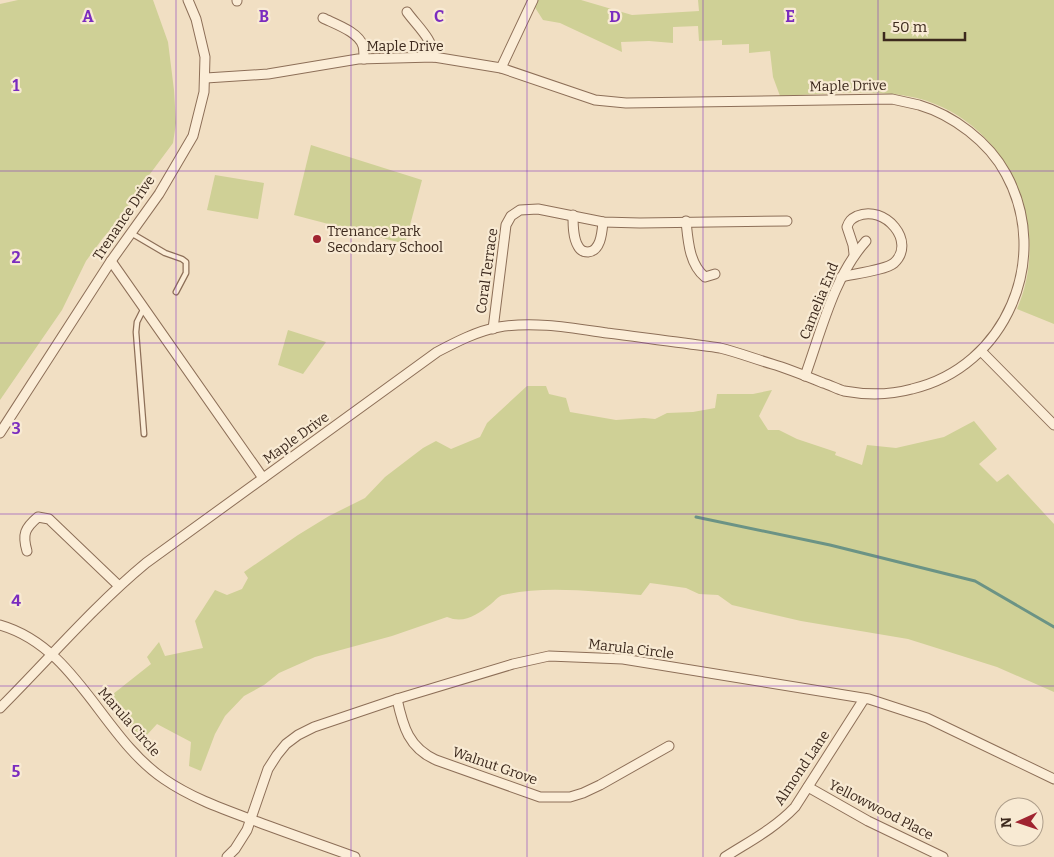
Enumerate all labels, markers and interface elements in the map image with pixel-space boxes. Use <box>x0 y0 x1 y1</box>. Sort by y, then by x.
text: A <box>82 7 94 26</box>
text: B <box>259 7 269 26</box>
text: C <box>434 7 444 26</box>
text: D <box>609 7 621 26</box>
text: E <box>785 7 795 26</box>
scale bar <box>884 10 965 42</box>
text: 50 m <box>892 18 928 36</box>
street label: Maple Drive <box>366 38 444 55</box>
text: 1 <box>13 76 20 95</box>
street label: Maple Drive <box>809 77 887 95</box>
street label: Trenance Drive <box>89 172 159 264</box>
place label: Trenance Park Secondary School <box>327 223 443 256</box>
street label: Coral Terrace <box>473 227 501 315</box>
marker: Trenance Park Secondary School <box>311 233 323 245</box>
text: 2 <box>11 248 21 267</box>
street label: Camelia End <box>796 260 842 342</box>
street label: Maple Drive <box>260 408 332 468</box>
text: 3 <box>11 419 21 438</box>
text: 4 <box>11 591 21 610</box>
street label: Marula Circle <box>587 635 675 663</box>
street label: Marula Circle <box>94 684 164 760</box>
street label: Almond Lane <box>771 727 833 809</box>
street label: Walnut Grove <box>450 743 540 789</box>
text: 5 <box>12 762 21 781</box>
street label: Yellowwood Place <box>826 776 936 844</box>
north arrow <box>994 797 1044 847</box>
text: N <box>998 817 1015 828</box>

